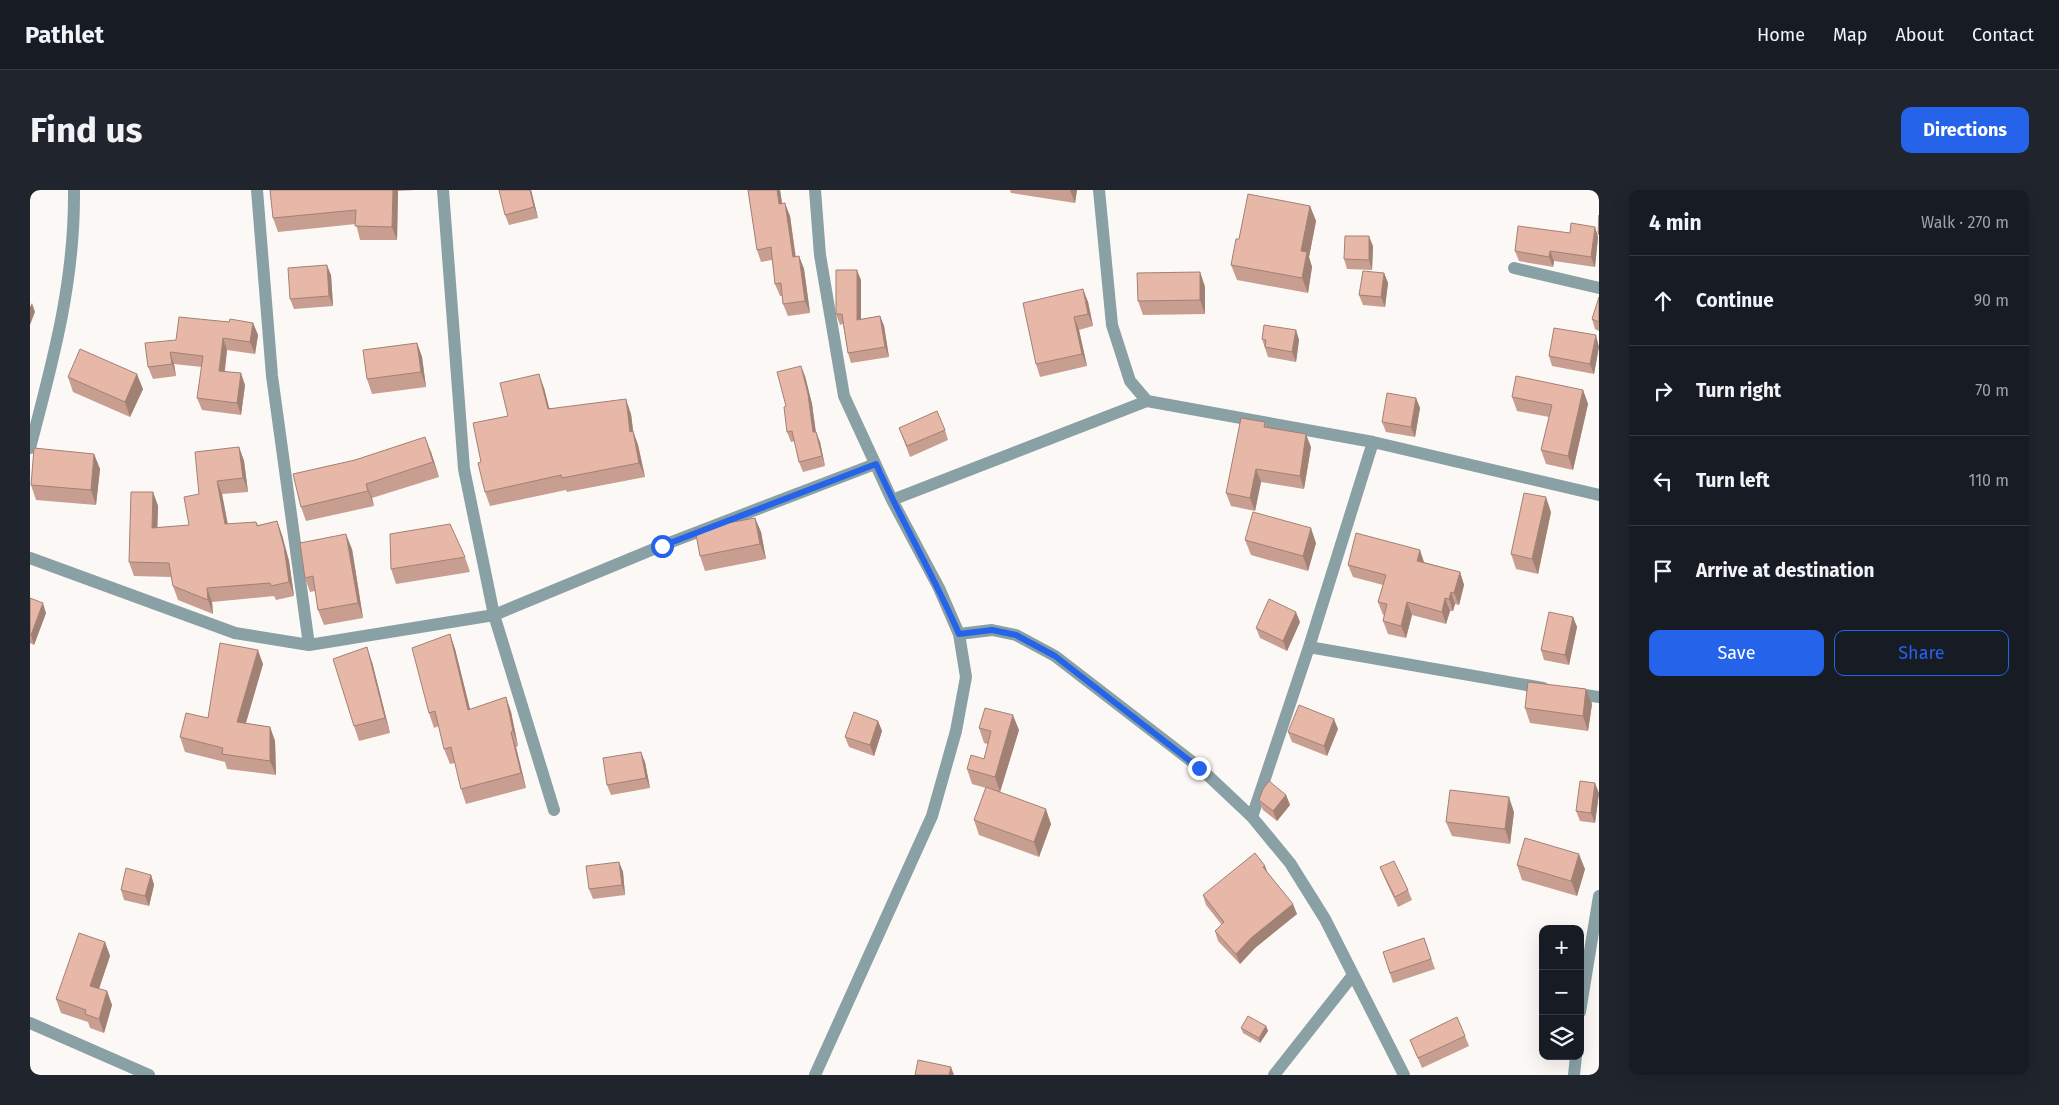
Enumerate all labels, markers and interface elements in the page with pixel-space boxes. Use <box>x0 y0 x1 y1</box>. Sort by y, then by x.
text: Pathlet <box>25 21 104 49</box>
text: Home <box>1757 24 1805 46</box>
text: Map <box>1833 24 1867 46</box>
text: About <box>1895 24 1944 46</box>
text: Contact <box>1972 24 2034 46</box>
button: Directions <box>1901 107 2029 153</box>
text: Find us <box>30 109 142 151</box>
text: 4 min <box>1649 210 1702 236</box>
text: Walk · 270 m <box>1921 213 2009 232</box>
icon: ahead <box>1649 287 1677 315</box>
text: Continue <box>1696 289 1774 312</box>
text: 90 m <box>1974 291 2009 310</box>
icon: right <box>1649 377 1677 405</box>
text: Turn right <box>1696 379 1781 402</box>
text: 70 m <box>1975 381 2009 400</box>
icon: left <box>1649 467 1677 495</box>
text: Turn left <box>1696 469 1770 492</box>
text: 110 m <box>1968 471 2009 490</box>
route start <box>651 535 674 558</box>
icon: arrive <box>1649 557 1677 585</box>
text: Arrive at destination <box>1696 559 1875 582</box>
button: Save <box>1649 630 1824 676</box>
button: Share <box>1834 630 2009 676</box>
route end <box>1188 757 1211 780</box>
map controls <box>1539 925 1584 1060</box>
button: + <box>1539 925 1584 970</box>
button: − <box>1539 970 1584 1015</box>
button: layers <box>1539 1015 1584 1060</box>

